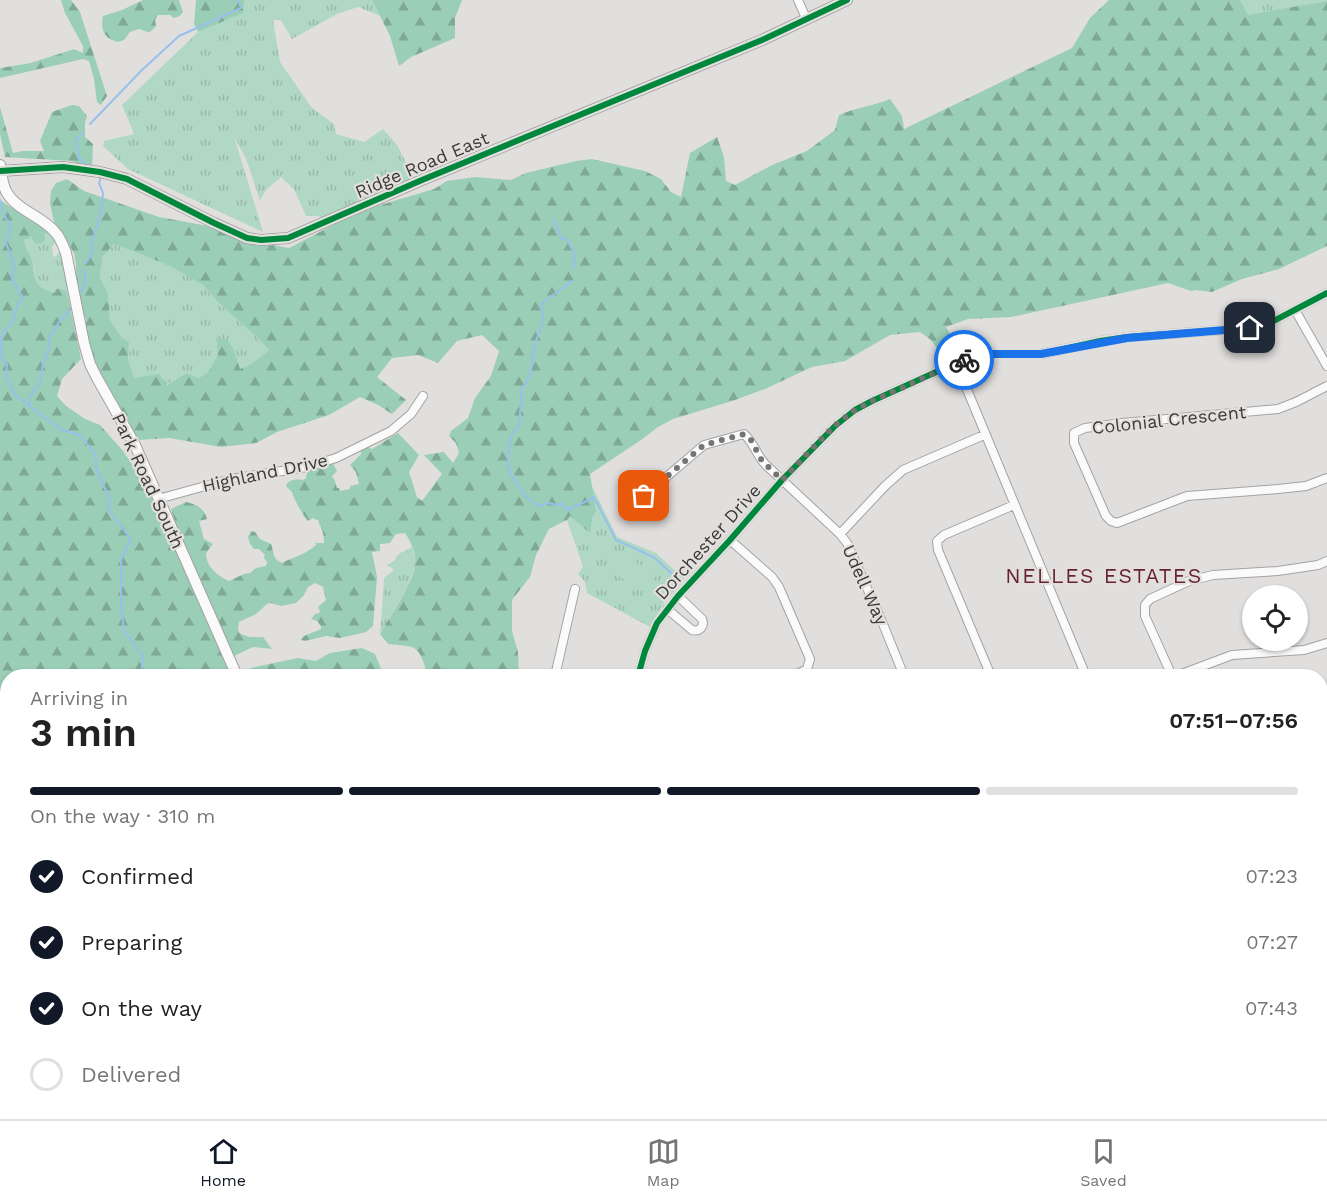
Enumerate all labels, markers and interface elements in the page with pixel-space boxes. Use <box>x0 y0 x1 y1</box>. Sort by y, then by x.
street label: Ridge Road East <box>352 127 492 202</box>
pin <box>1224 302 1275 353</box>
icon: home <box>1233 311 1266 344</box>
courier <box>934 330 994 390</box>
icon: bike <box>948 344 981 377</box>
street label: Colonial Crescent <box>1091 401 1248 438</box>
street label: Park Road South <box>108 410 189 552</box>
street label: Highland Drive <box>200 449 330 496</box>
pin <box>618 470 669 521</box>
icon: bag <box>627 479 660 512</box>
street label: Dorchester Drive <box>650 480 765 604</box>
street label: Udell Way <box>838 541 893 629</box>
district label: NELLES ESTATES <box>1005 563 1203 588</box>
map controls <box>1242 585 1308 651</box>
button: locate <box>1242 585 1308 651</box>
text: Arriving in <box>30 686 128 710</box>
text: 07:51–07:56 <box>1169 708 1298 733</box>
text: 3 min <box>30 710 137 755</box>
text: On the way · 310 m <box>30 804 215 828</box>
icon: check <box>30 860 63 893</box>
text: Confirmed <box>81 864 194 889</box>
text: 07:23 <box>1246 864 1298 888</box>
icon: check <box>30 926 63 959</box>
text: Preparing <box>81 930 182 955</box>
text: 07:27 <box>1246 930 1298 954</box>
icon: check <box>30 992 63 1025</box>
text: On the way <box>81 996 202 1021</box>
text: 07:43 <box>1245 996 1298 1020</box>
text: Delivered <box>81 1062 181 1087</box>
tab: Home <box>200 1135 246 1190</box>
tab: Map <box>647 1135 680 1190</box>
tab: Saved <box>1080 1135 1127 1190</box>

